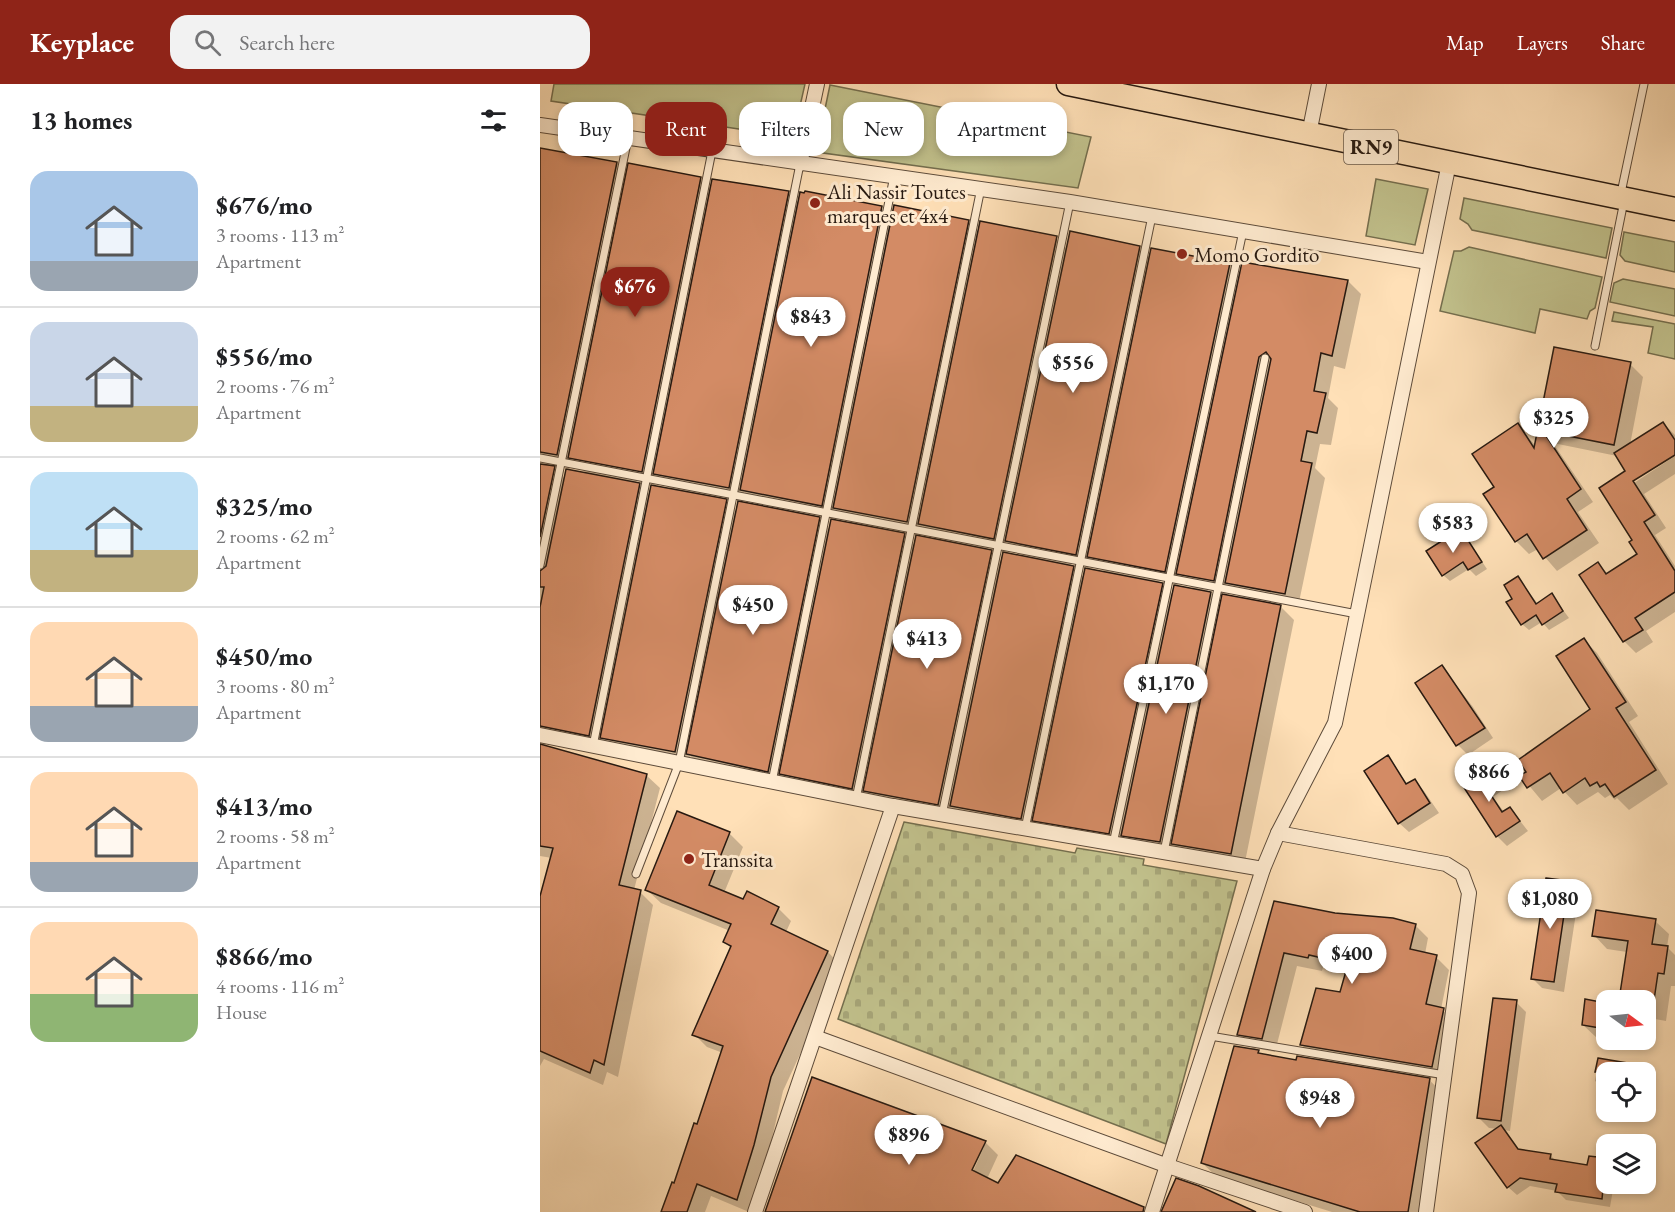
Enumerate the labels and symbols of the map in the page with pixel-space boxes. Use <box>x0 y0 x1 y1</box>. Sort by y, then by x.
road number: RN9 <box>1344 130 1398 164</box>
place label: Ali Nassir Toutes marques et 4x4 <box>826 178 966 229</box>
marker: Ali Nassir Toutes marques et 4x4 <box>808 196 822 210</box>
place label: Momo Gordito <box>1194 241 1319 268</box>
marker: Momo Gordito <box>1175 247 1189 261</box>
pin: $676 <box>599 267 671 318</box>
pin: $843 <box>775 297 847 348</box>
pin: $556 <box>1037 343 1109 394</box>
pin: $325 <box>1518 398 1590 449</box>
pin: $583 <box>1417 503 1489 554</box>
pin: $450 <box>717 585 789 636</box>
pin: $413 <box>891 619 963 670</box>
pin: $1,170 <box>1117 664 1215 715</box>
pin: $866 <box>1453 752 1525 803</box>
place label: Transsita <box>701 846 774 873</box>
marker: Transsita <box>682 852 696 866</box>
pin: $1,080 <box>1501 879 1599 930</box>
pin: $400 <box>1316 934 1388 985</box>
north arrow <box>1596 990 1656 1050</box>
pin: $948 <box>1284 1078 1356 1129</box>
pin: $896 <box>873 1115 945 1166</box>

